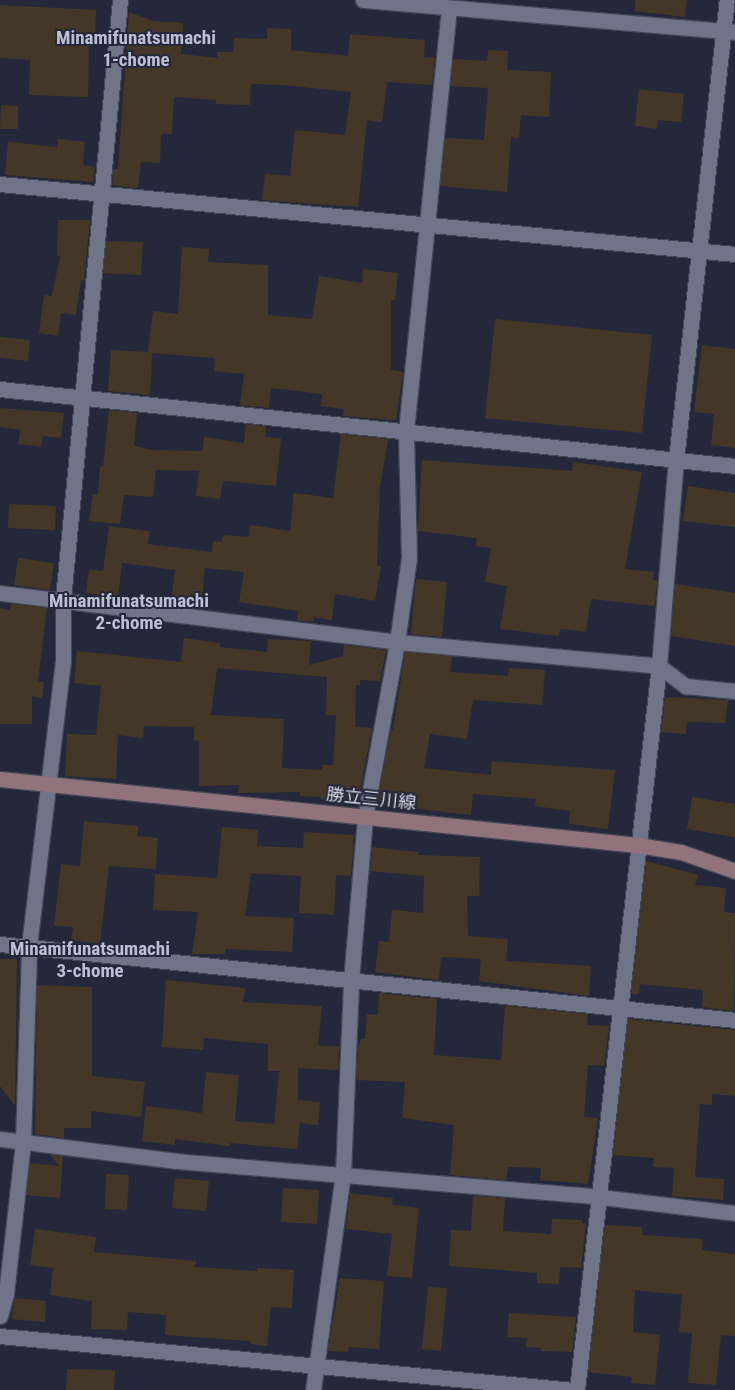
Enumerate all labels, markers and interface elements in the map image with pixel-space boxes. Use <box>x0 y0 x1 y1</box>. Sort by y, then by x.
district label: Minamifunatsumachi 1-chome <box>56 27 216 71</box>
district label: Minamifunatsumachi 2-chome <box>49 590 209 634</box>
street label: 勝立三川線 <box>325 784 417 814</box>
district label: Minamifunatsumachi 3-chome <box>10 938 170 982</box>

